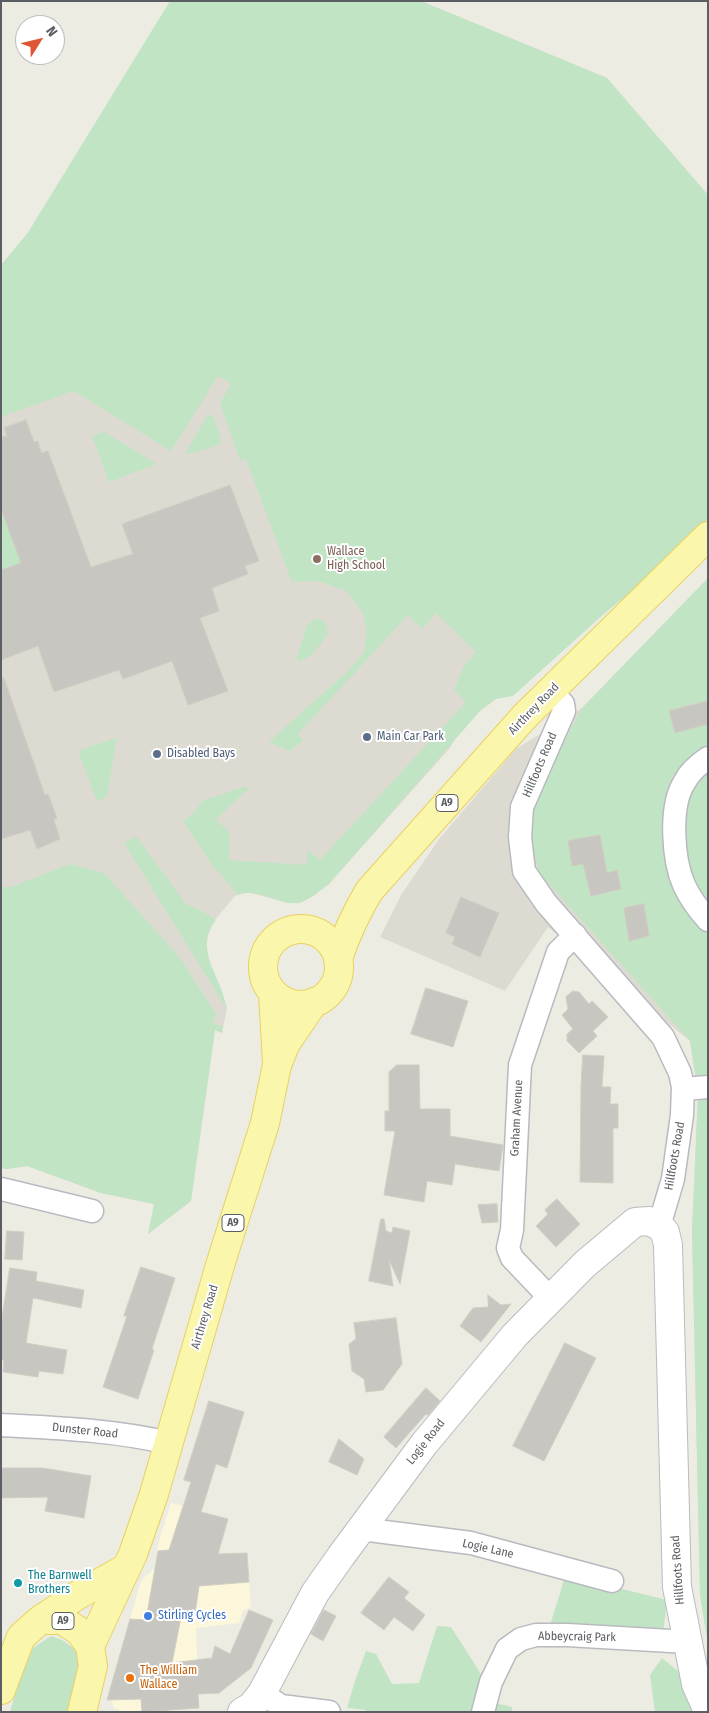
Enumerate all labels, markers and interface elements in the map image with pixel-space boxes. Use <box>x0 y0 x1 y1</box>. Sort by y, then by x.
north arrow <box>15 15 65 65</box>
text: N <box>42 23 61 40</box>
place label: Wallace High School <box>327 545 385 573</box>
marker: Wallace High School <box>311 553 323 565</box>
street label: Airthrey Road <box>506 680 562 738</box>
place label: Main Car Park <box>377 730 444 744</box>
street label: Hillfoots Road <box>520 730 560 800</box>
marker: Main Car Park <box>361 731 373 743</box>
place label: Disabled Bays <box>167 747 235 761</box>
marker: Disabled Bays <box>151 748 163 760</box>
road number: A9 <box>436 794 458 811</box>
street label: Graham Avenue <box>508 1079 526 1157</box>
street label: Hillfoots Road <box>662 1121 688 1191</box>
road number: A9 <box>222 1214 244 1232</box>
street label: Airthrey Road <box>188 1283 222 1351</box>
street label: Logie Road <box>404 1416 448 1468</box>
street label: Dunster Road <box>51 1420 119 1442</box>
street label: Hillfoots Road <box>668 1535 688 1605</box>
street label: Logie Lane <box>461 1536 515 1562</box>
place label: The Barnwell Brothers <box>28 1569 92 1597</box>
marker: The Barnwell Brothers <box>12 1577 24 1589</box>
place label: Stirling Cycles <box>158 1609 226 1623</box>
marker: Stirling Cycles <box>142 1610 154 1622</box>
road number: A9 <box>52 1612 74 1630</box>
street label: Abbeycraig Park <box>538 1629 616 1645</box>
place label: The William Wallace <box>140 1664 197 1692</box>
marker: The William Wallace <box>124 1672 136 1684</box>

